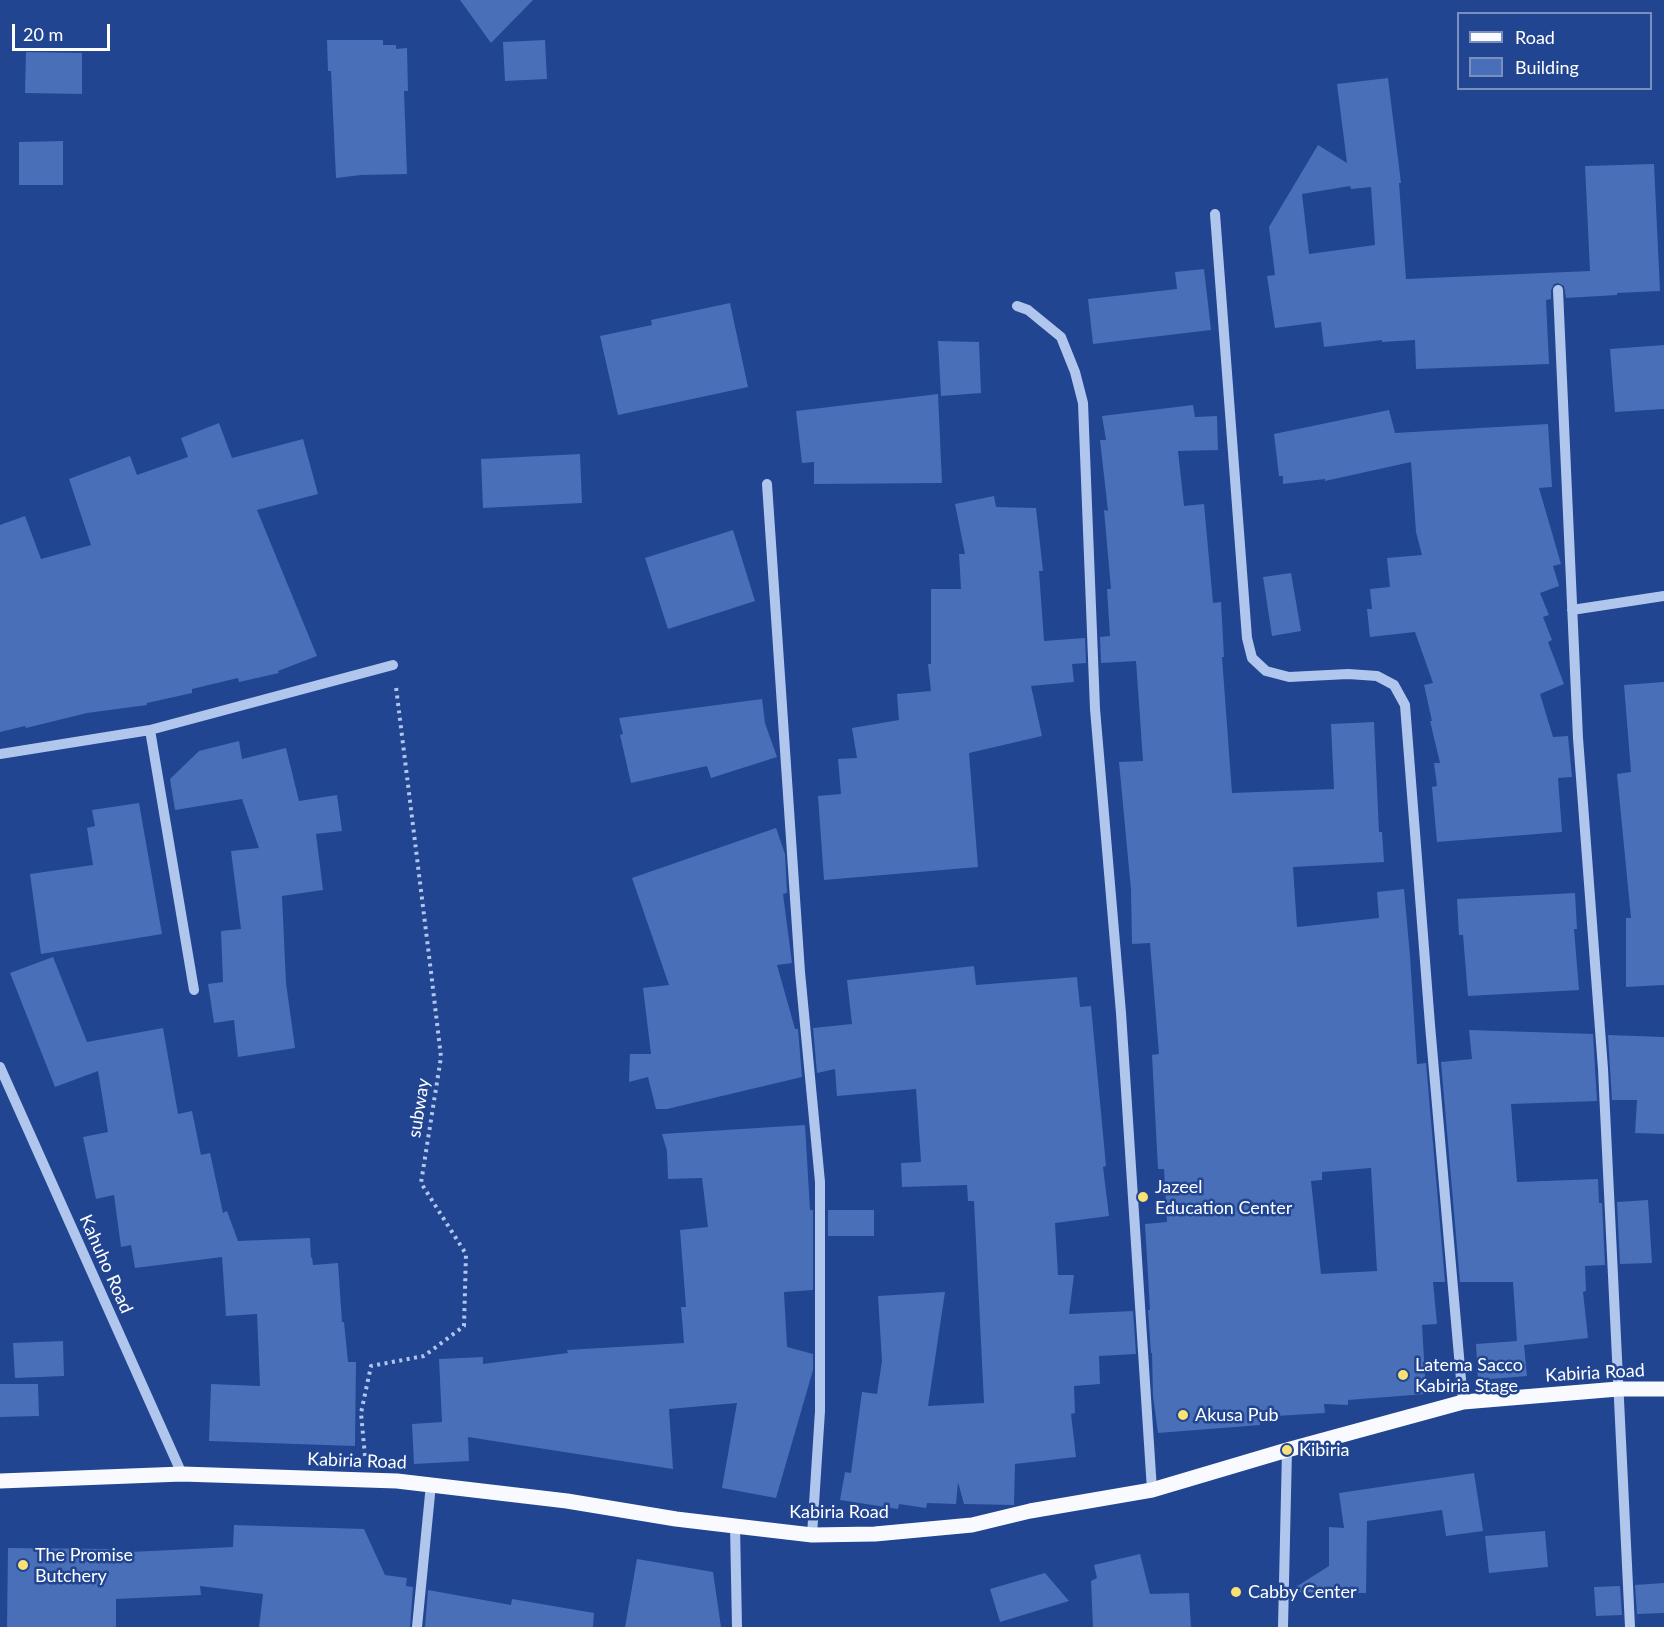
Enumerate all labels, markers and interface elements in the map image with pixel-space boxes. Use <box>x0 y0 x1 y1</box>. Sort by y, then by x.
scale bar <box>15 12 112 50</box>
legend <box>1457 12 1652 90</box>
text: 20 m <box>23 23 63 45</box>
text: Road <box>1515 26 1555 48</box>
text: Building <box>1515 56 1579 78</box>
street label: subway <box>404 1077 434 1139</box>
place label: Jazeel Education Center <box>1155 1176 1292 1218</box>
marker: Jazeel Education Center <box>1136 1190 1150 1204</box>
street label: Kahuho Road <box>75 1211 137 1317</box>
place label: Latema Sacco Kabiria Stage <box>1415 1354 1523 1396</box>
street label: Kabiria Road <box>1545 1360 1645 1386</box>
marker: Latema Sacco Kabiria Stage <box>1396 1368 1410 1382</box>
place label: Akusa Pub <box>1195 1404 1279 1426</box>
marker: Akusa Pub <box>1176 1408 1190 1422</box>
place label: Kibiria <box>1299 1439 1349 1461</box>
marker: Kibiria <box>1280 1443 1294 1457</box>
street label: Kabiria Road <box>307 1448 407 1474</box>
street label: Kabiria Road <box>789 1501 889 1523</box>
place label: The Promise Butchery <box>35 1544 133 1586</box>
marker: The Promise Butchery <box>16 1558 30 1572</box>
place label: Cabby Center <box>1248 1581 1357 1603</box>
marker: Cabby Center <box>1229 1585 1243 1599</box>

